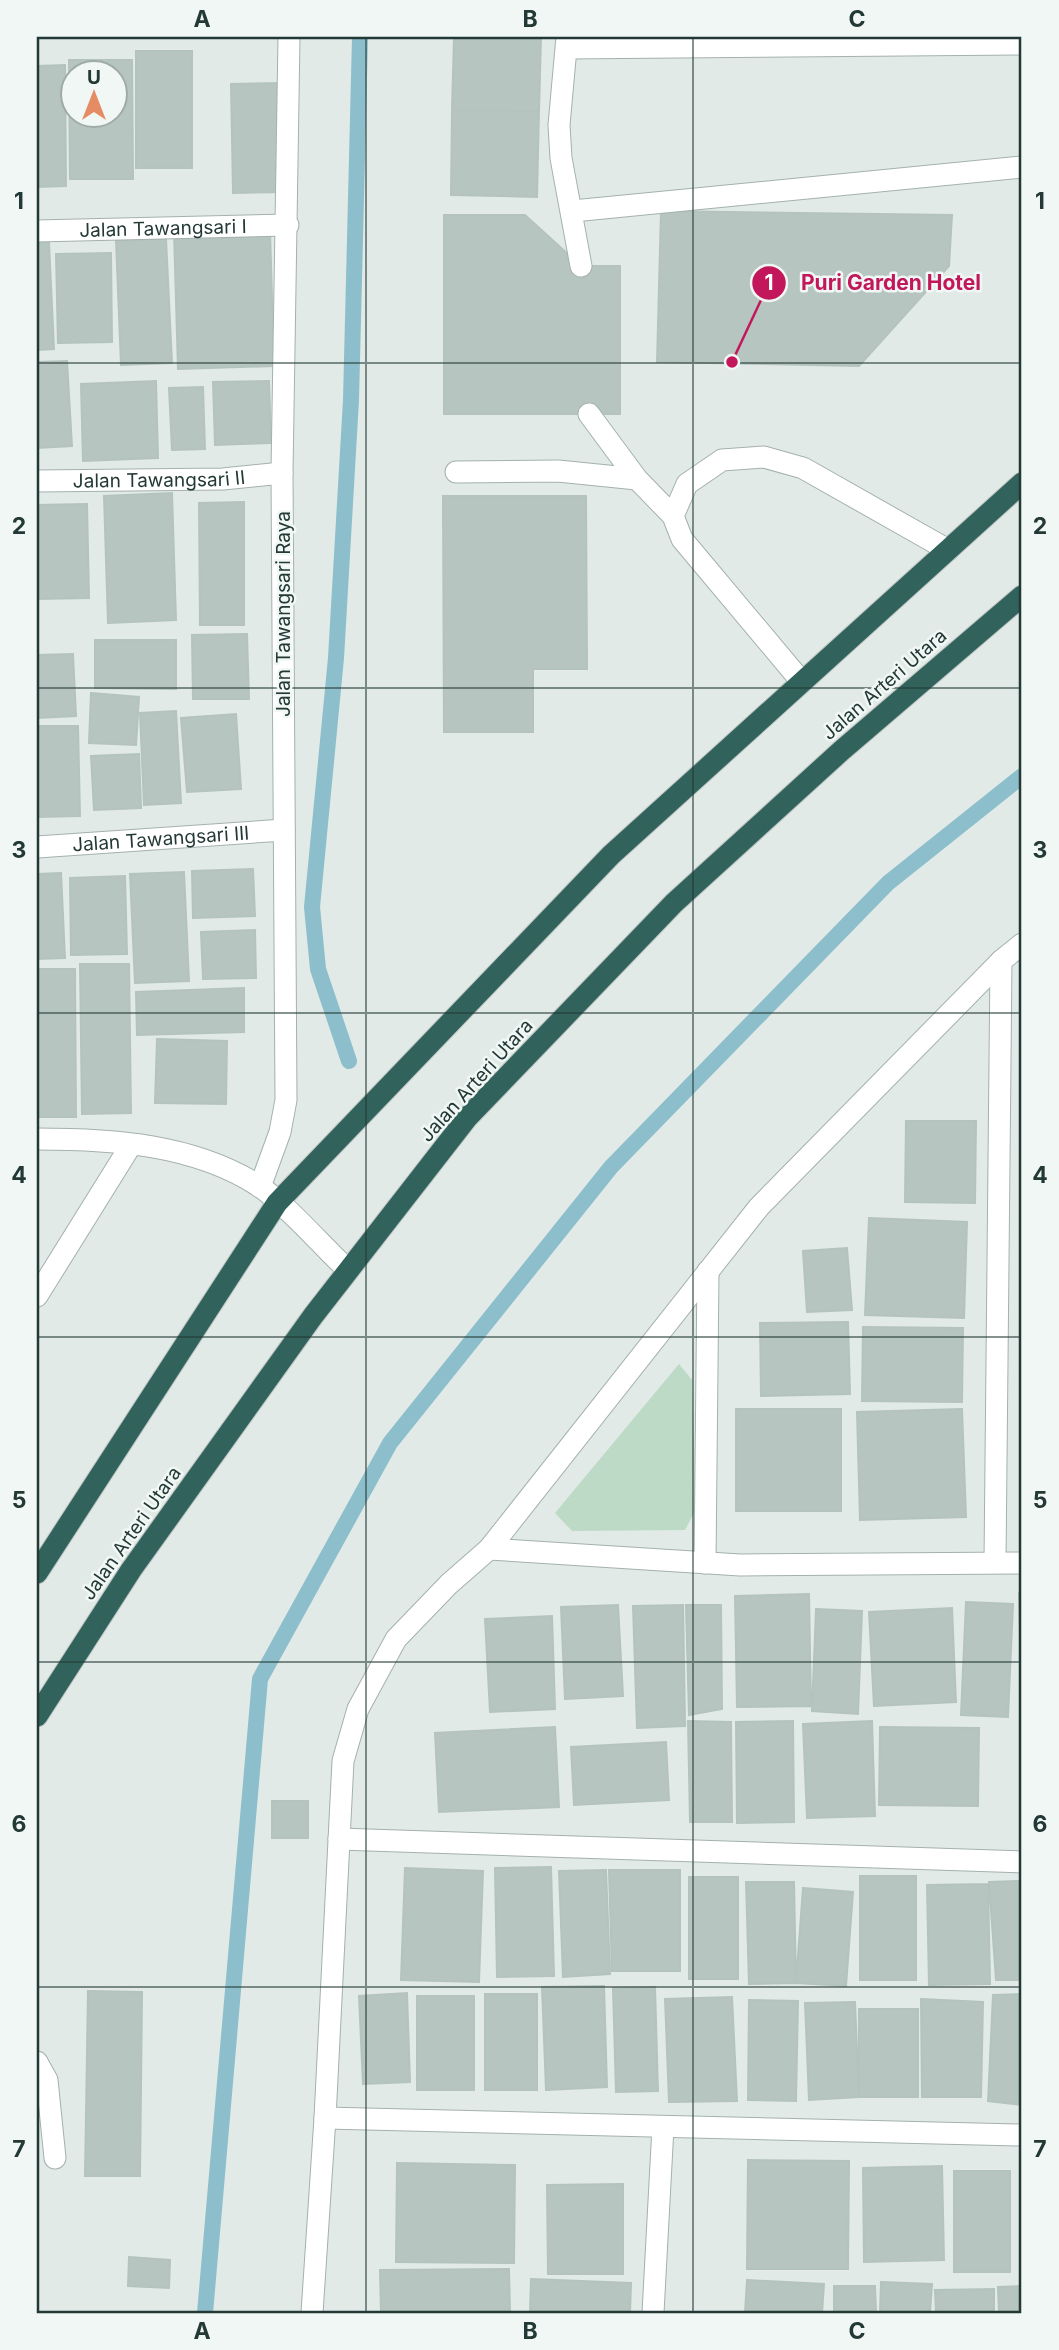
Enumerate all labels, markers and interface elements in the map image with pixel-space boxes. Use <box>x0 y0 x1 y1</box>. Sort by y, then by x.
text: A <box>193 5 211 33</box>
text: B <box>522 5 538 33</box>
text: C <box>848 5 866 33</box>
north arrow <box>60 60 130 130</box>
text: U <box>87 66 101 89</box>
text: 1 <box>14 187 24 215</box>
text: 1 <box>1035 187 1045 215</box>
street label: Jalan Tawangsari I <box>79 215 247 242</box>
callout: Puri Garden Hotel <box>752 262 995 304</box>
text: 1 <box>764 270 774 295</box>
text: Puri Garden Hotel <box>801 270 981 295</box>
street label: Jalan Tawangsari II <box>73 466 246 493</box>
street label: Jalan Tawangsari Raya <box>272 511 295 717</box>
text: 2 <box>12 512 26 540</box>
text: 2 <box>1033 512 1047 540</box>
street label: Jalan Arteri Utara <box>817 624 951 745</box>
street label: Jalan Tawangsari III <box>71 821 250 857</box>
text: 3 <box>12 836 26 864</box>
text: 3 <box>1033 836 1047 864</box>
street label: Jalan Arteri Utara <box>415 1014 538 1146</box>
text: 4 <box>11 1161 27 1189</box>
text: 4 <box>1032 1161 1048 1189</box>
street label: Jalan Arteri Utara <box>77 1462 186 1604</box>
text: 5 <box>12 1486 26 1514</box>
text: 5 <box>1033 1486 1047 1514</box>
text: 6 <box>12 1810 26 1838</box>
text: 6 <box>1033 1810 1047 1838</box>
text: 7 <box>12 2135 26 2163</box>
text: 7 <box>1033 2135 1047 2163</box>
text: A <box>193 2317 211 2345</box>
text: B <box>522 2317 538 2345</box>
text: C <box>848 2317 866 2345</box>

